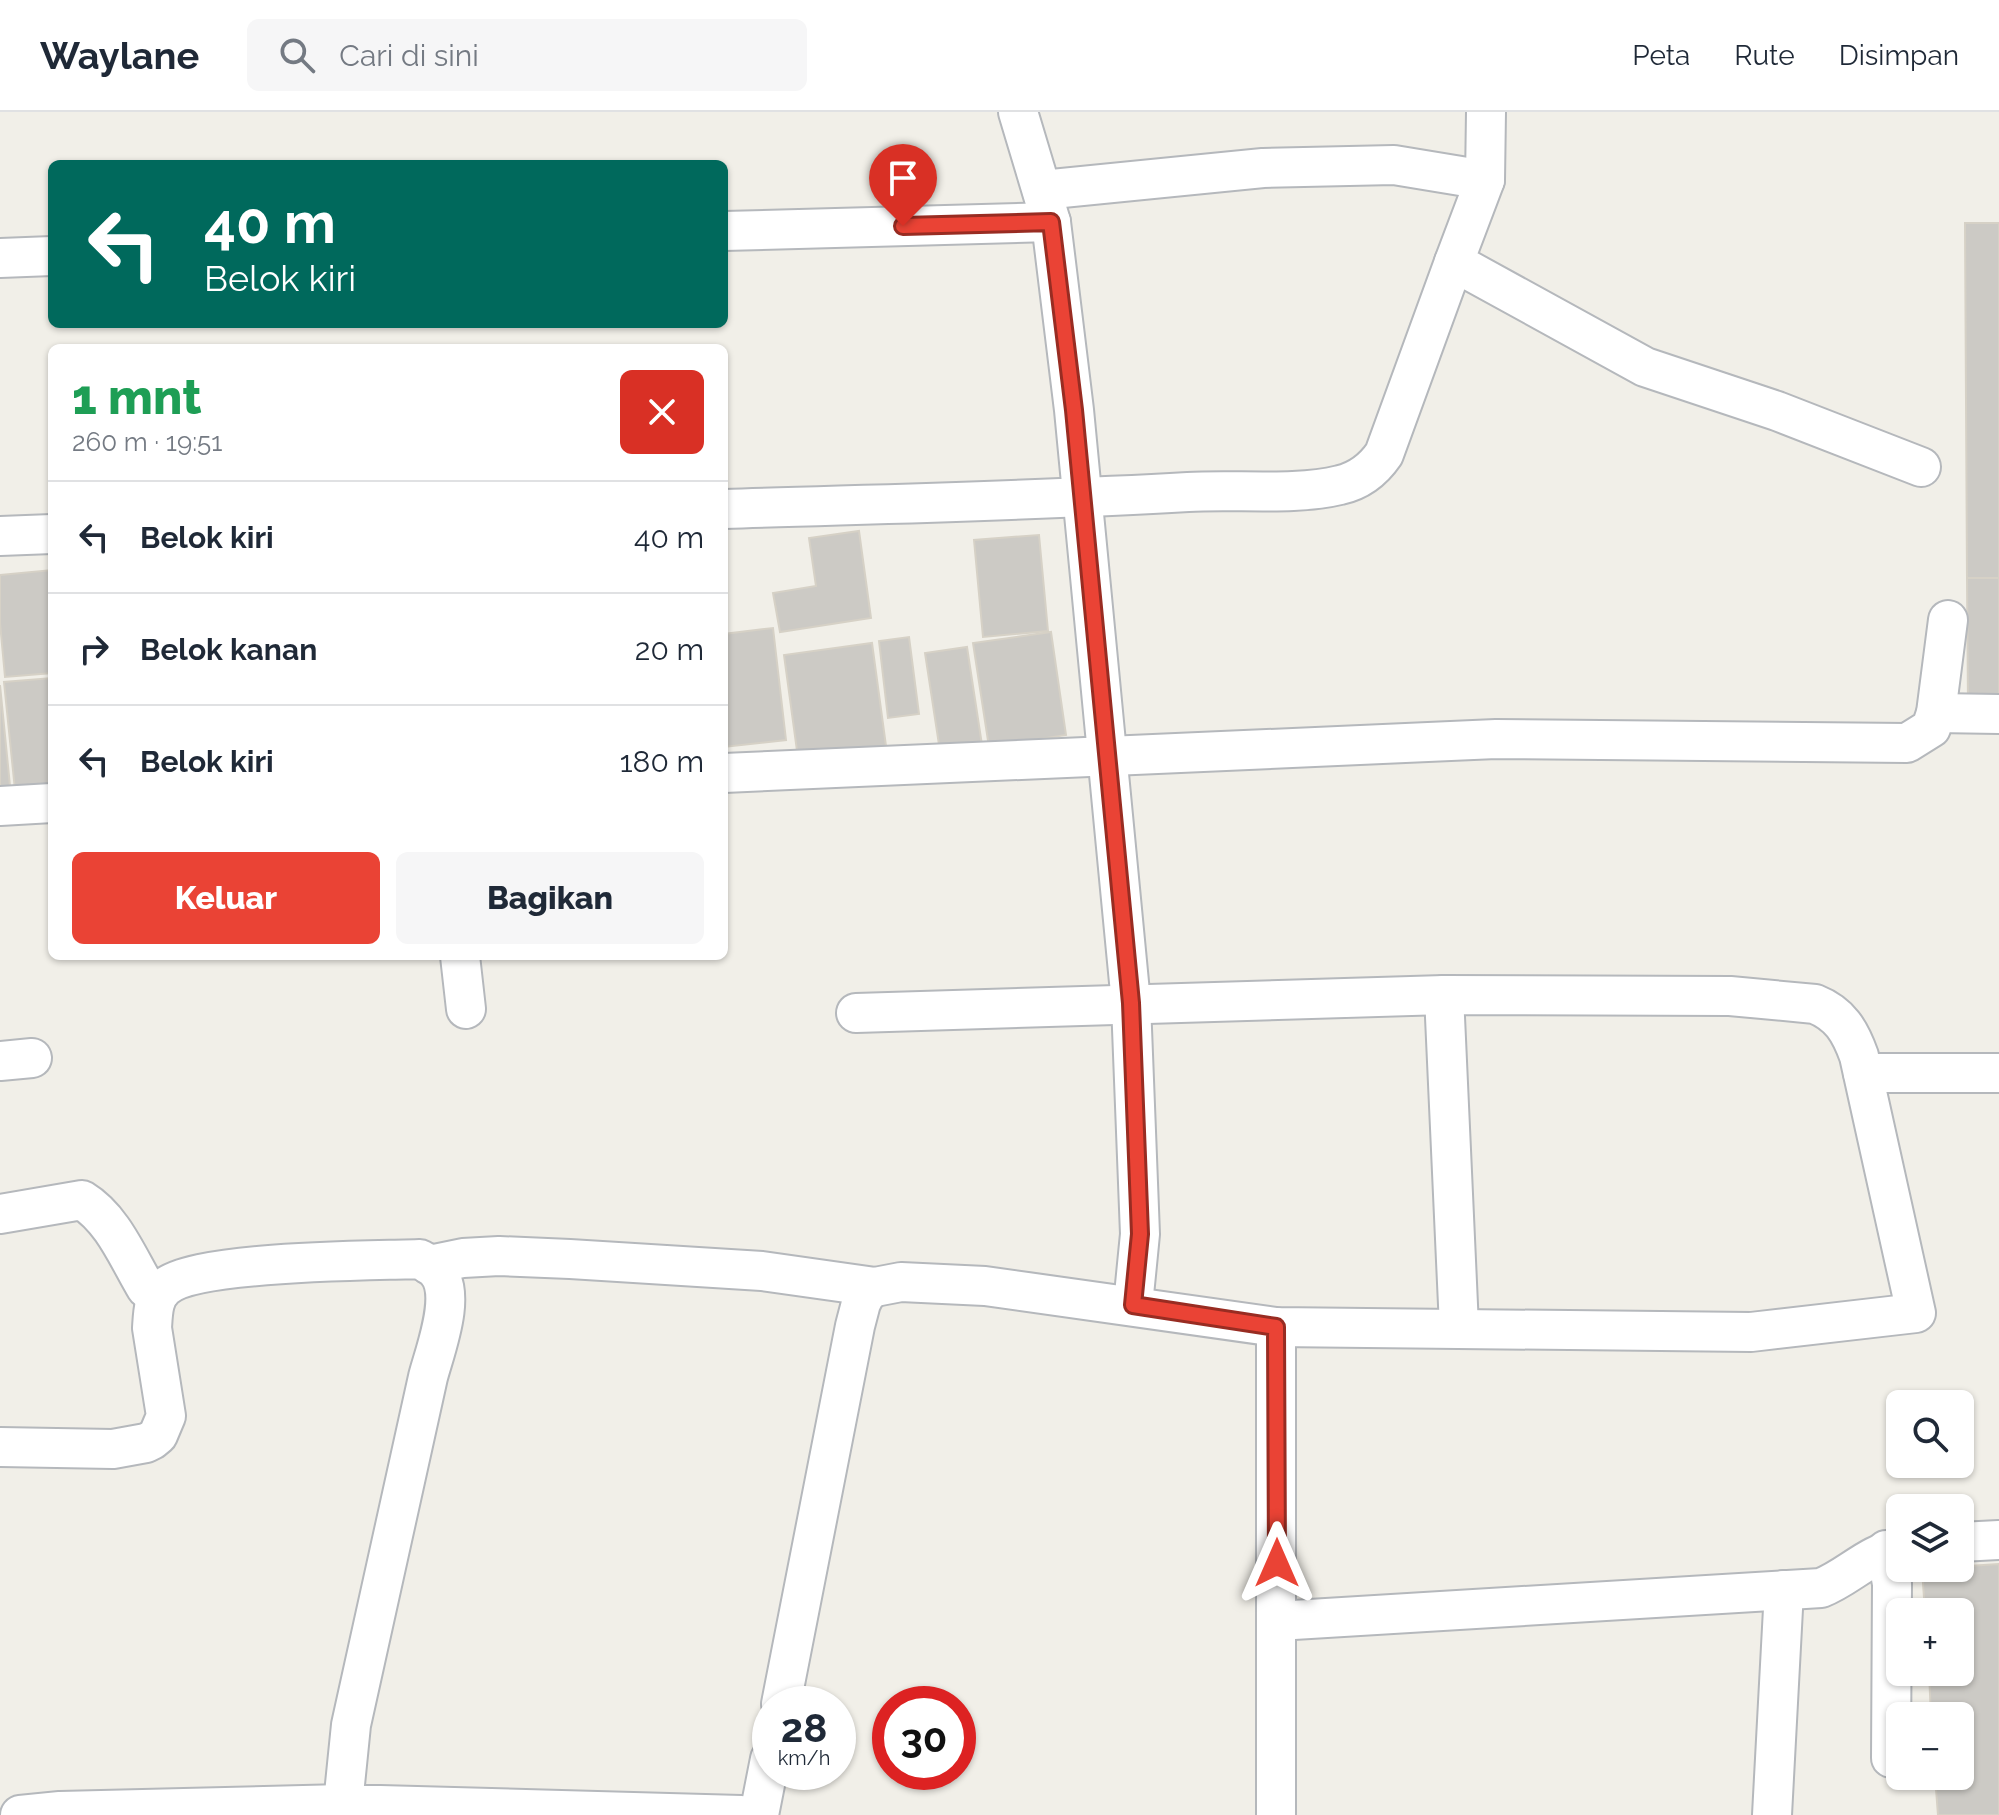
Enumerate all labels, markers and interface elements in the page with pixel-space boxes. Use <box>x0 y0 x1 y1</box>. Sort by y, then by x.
search box <box>247 19 807 91</box>
text: Waylane <box>40 33 199 78</box>
icon: search <box>275 33 319 77</box>
text: Cari di sini <box>339 38 479 73</box>
text: Peta <box>1632 39 1690 72</box>
text: Rute <box>1734 39 1795 72</box>
text: Disimpan <box>1839 39 1959 72</box>
pin <box>869 144 937 226</box>
icon: arrive <box>881 156 925 200</box>
text: 40 m <box>204 190 336 256</box>
icon: left <box>72 192 176 296</box>
text: Belok kiri <box>204 257 356 299</box>
text: 1 mnt <box>72 369 202 425</box>
button: close <box>620 370 704 454</box>
text: 260 m · 19:51 <box>72 427 222 457</box>
icon: left <box>72 515 116 559</box>
text: Belok kiri <box>140 520 274 555</box>
text: 40 m <box>634 520 704 555</box>
icon: right <box>72 627 116 671</box>
text: Belok kanan <box>140 632 317 667</box>
text: 20 m <box>635 632 704 667</box>
icon: left <box>72 739 116 783</box>
text: Belok kiri <box>140 744 274 779</box>
text: 180 m <box>620 744 704 779</box>
button: Keluar <box>72 852 380 944</box>
button: Bagikan <box>396 852 704 944</box>
map controls <box>1886 1390 1974 1790</box>
button: search <box>1886 1390 1974 1478</box>
button: layers <box>1886 1494 1974 1582</box>
position arrow <box>1235 1521 1319 1605</box>
button: + <box>1886 1598 1974 1686</box>
speed limit sign: 30 <box>872 1686 976 1790</box>
button: − <box>1886 1702 1974 1790</box>
text: 28 <box>781 1704 827 1751</box>
text: km/h <box>778 1746 830 1770</box>

